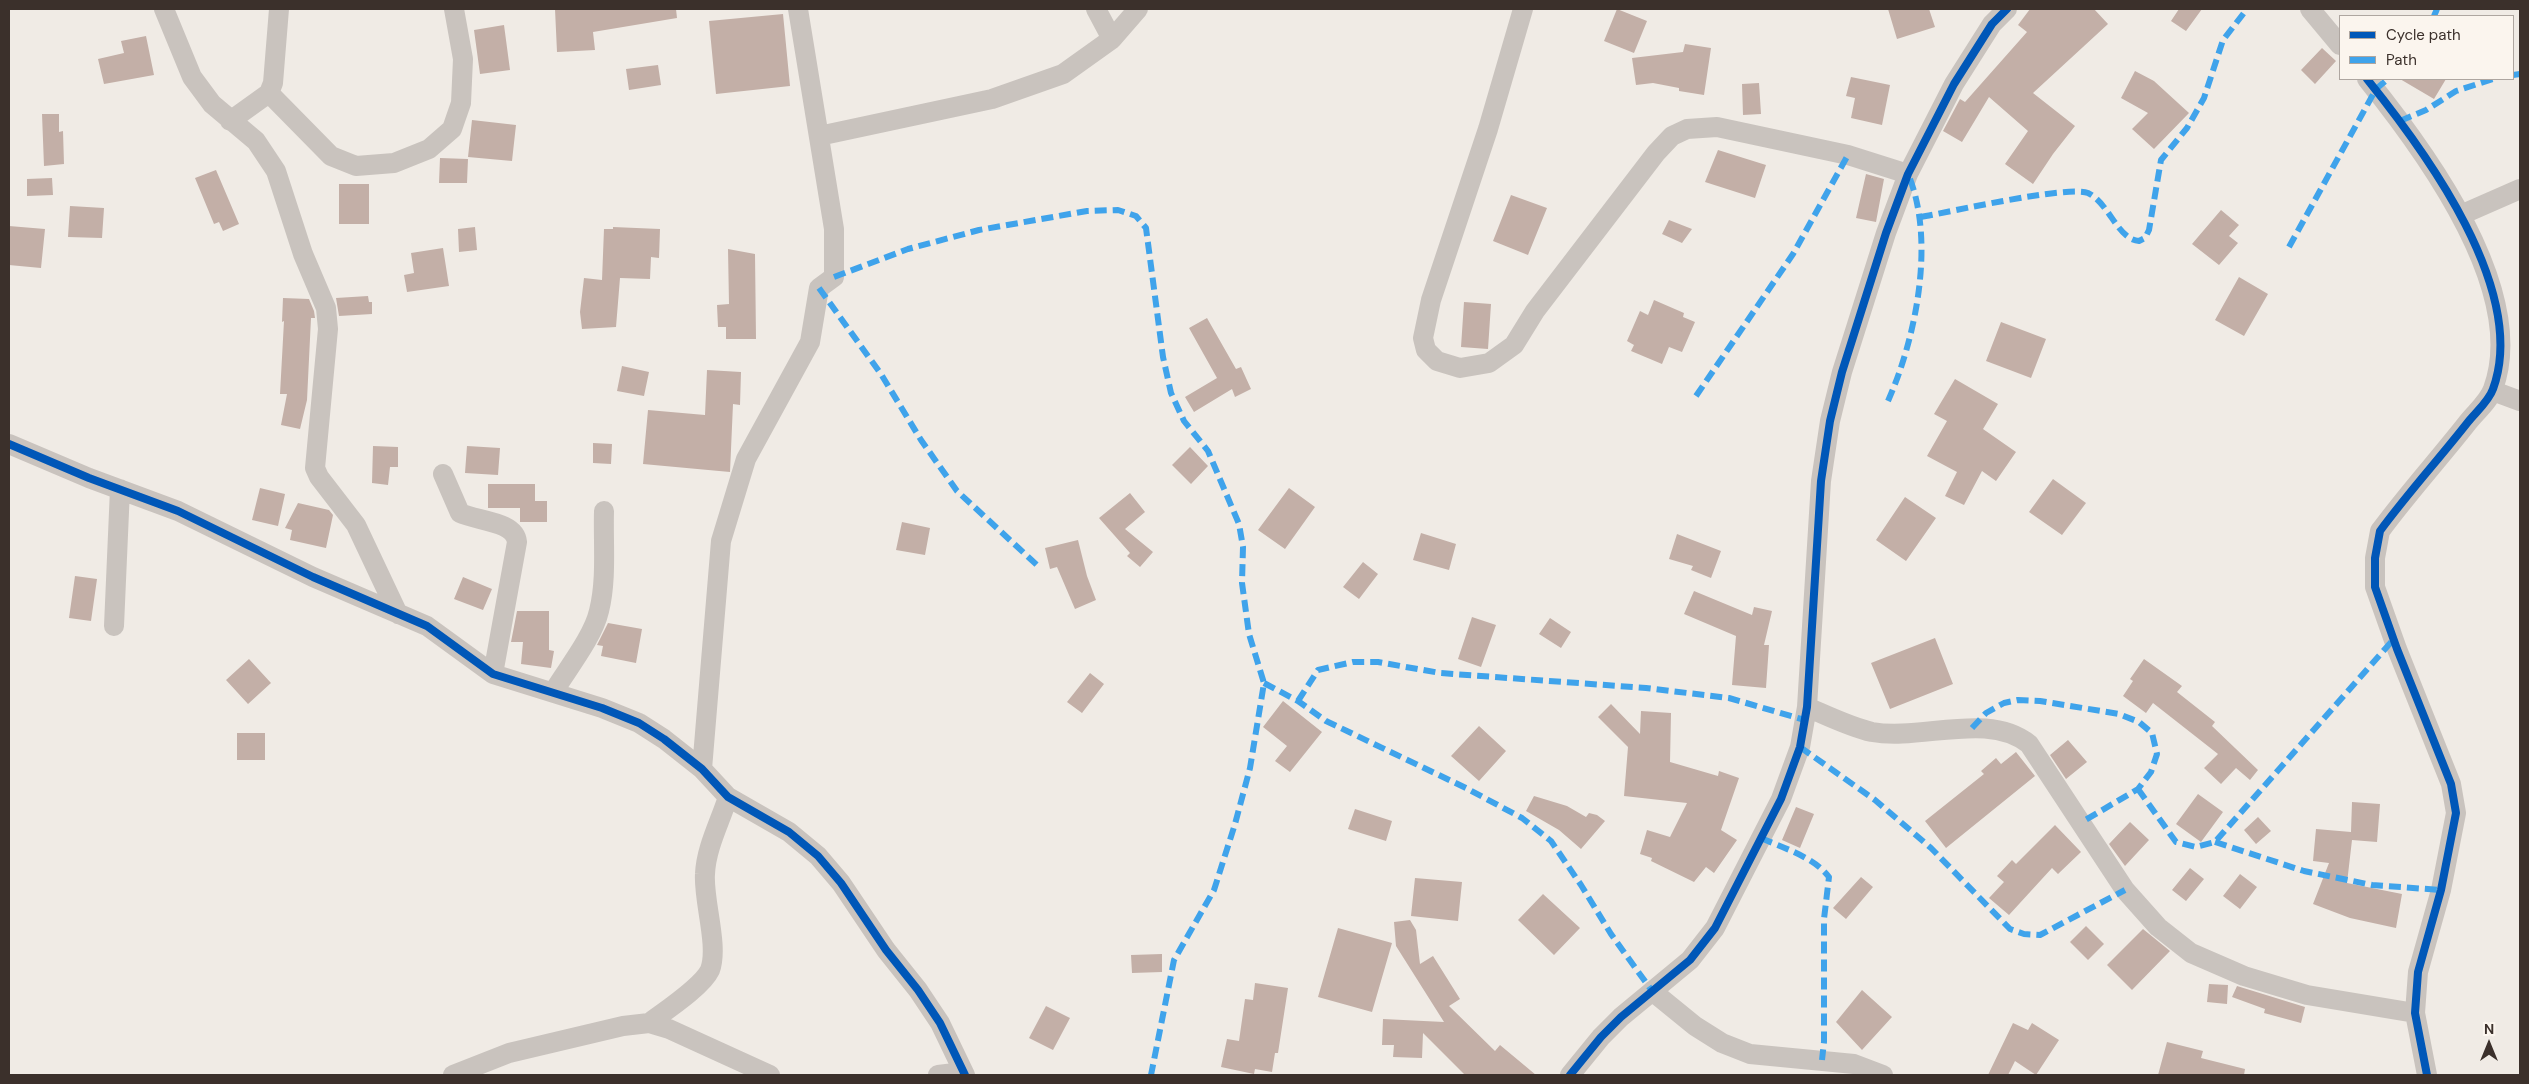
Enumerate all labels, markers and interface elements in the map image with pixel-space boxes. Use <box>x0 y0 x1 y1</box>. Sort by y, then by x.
legend <box>2339 15 2514 80</box>
text: Cycle path <box>2386 25 2461 45</box>
text: Path <box>2386 50 2417 70</box>
north arrow <box>2464 1019 2514 1069</box>
text: N <box>2484 1020 2494 1038</box>

